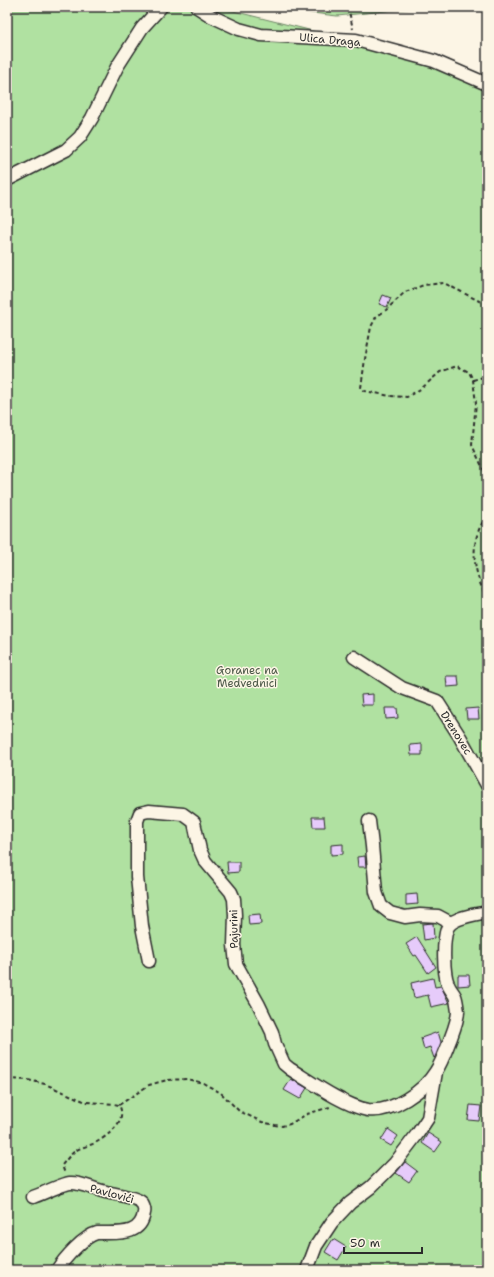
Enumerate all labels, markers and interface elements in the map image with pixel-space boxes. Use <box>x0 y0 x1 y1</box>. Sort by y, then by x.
street label: Ulica Draga <box>299 30 361 50</box>
park label: Goranec na Medvednici <box>216 663 278 691</box>
street label: Drenovec <box>437 708 475 758</box>
street label: Pajurini <box>226 909 242 949</box>
street label: Pavlovići <box>88 1181 136 1207</box>
scale bar <box>344 1229 422 1255</box>
text: 50 m <box>350 1235 380 1251</box>

